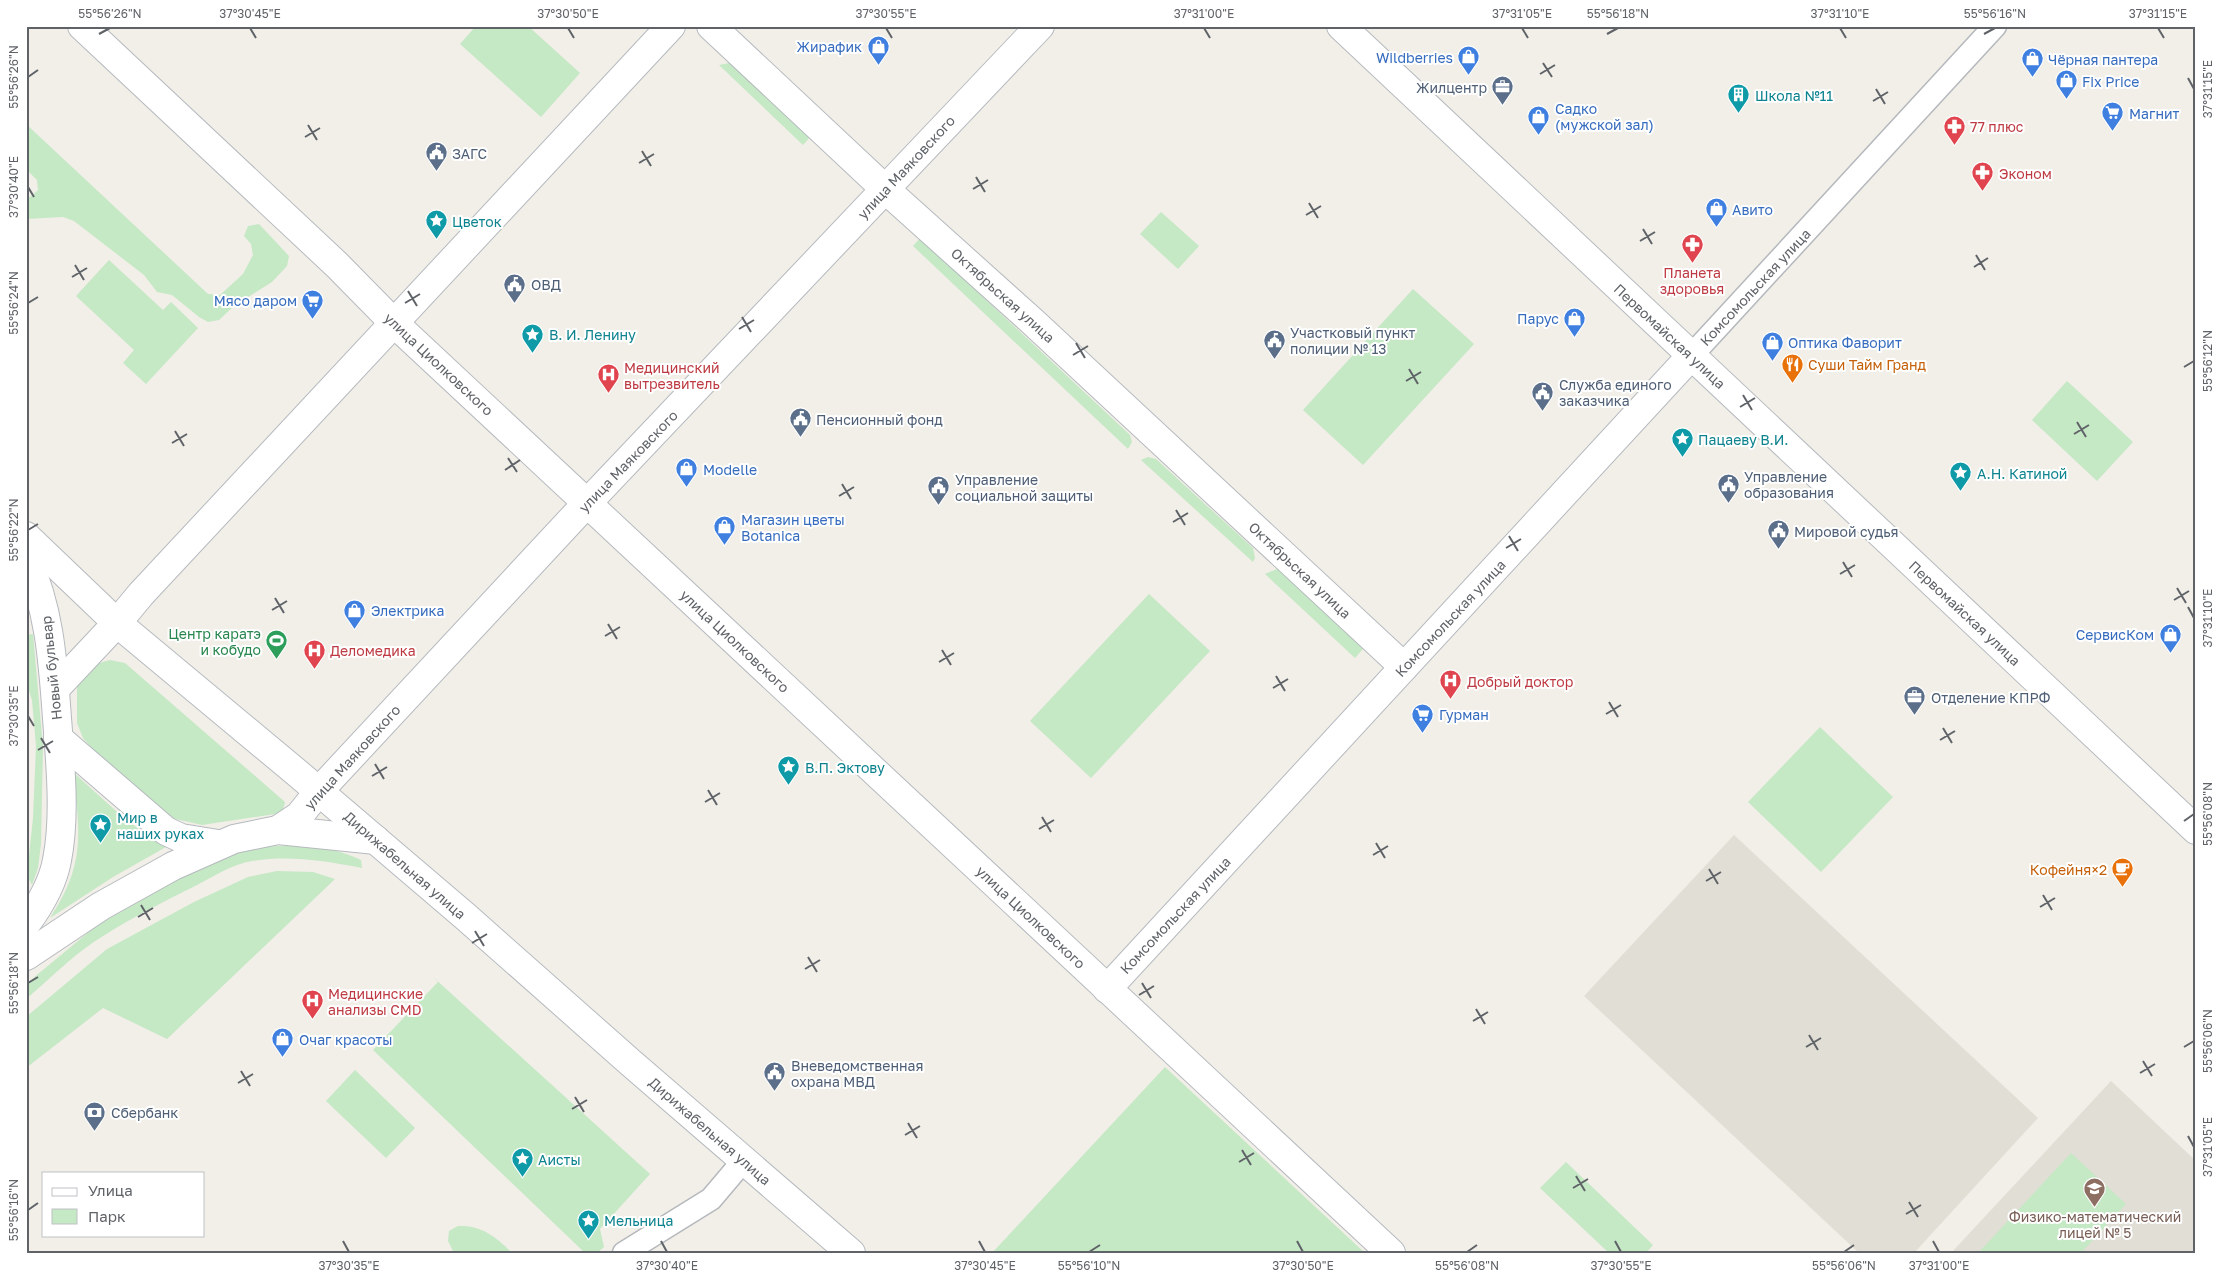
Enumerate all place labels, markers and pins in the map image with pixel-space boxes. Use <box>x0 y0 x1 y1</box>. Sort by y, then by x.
shop icon: Жирафик <box>866 34 890 65</box>
place label: Жирафик <box>797 38 862 55</box>
shop icon: Wildberries <box>1457 45 1481 76</box>
shop icon: Чёрная пантера <box>2020 47 2044 78</box>
place label: Wildberries <box>1376 49 1453 66</box>
place label: Чёрная пантера <box>2048 51 2158 68</box>
shop icon: Fix Price <box>2054 69 2078 100</box>
place label: Fix Price <box>2082 73 2139 90</box>
office icon: Жилцентр <box>1491 75 1515 106</box>
place label: Жилцентр <box>1416 79 1487 96</box>
building icon: Школа №11 <box>1727 83 1751 114</box>
place label: Школа №11 <box>1755 87 1833 104</box>
place label: Садко (мужской зал) <box>1555 100 1654 133</box>
supermarket icon: Магнит <box>2101 101 2125 132</box>
shop icon: Садко (мужской зал) <box>1527 104 1551 135</box>
place label: Магнит <box>2129 105 2179 122</box>
pharmacy icon: 77 плюс <box>1942 114 1966 145</box>
place label: 77 плюс <box>1970 118 2024 135</box>
public building icon: ЗАГС <box>424 141 448 172</box>
place label: ЗАГС <box>452 145 487 162</box>
pharmacy icon: Эконом <box>1971 161 1995 192</box>
place label: Эконом <box>1999 165 2052 182</box>
shop icon: Авито <box>1704 197 1728 228</box>
place label: Авито <box>1732 201 1773 218</box>
place icon: Цветок <box>424 209 448 240</box>
place label: Цветок <box>452 213 502 230</box>
pharmacy icon: Планета здоровья <box>1680 232 1704 263</box>
place label: Планета здоровья <box>1660 264 1724 297</box>
public building icon: ОВД <box>503 272 527 303</box>
place label: ОВД <box>531 276 561 293</box>
supermarket icon: Мясо даром <box>301 288 325 319</box>
place label: Мясо даром <box>214 292 297 309</box>
shop icon: Парус <box>1563 306 1587 337</box>
place label: Парус <box>1517 310 1559 327</box>
place icon: В. И. Ленину <box>521 322 545 353</box>
place label: Участковый пункт полиции № 13 <box>1290 324 1415 357</box>
place label: В. И. Ленину <box>549 326 636 343</box>
public building icon: Участковый пункт полиции № 13 <box>1262 328 1286 359</box>
shop icon: Оптика Фаворит <box>1760 330 1784 361</box>
place label: Оптика Фаворит <box>1788 334 1902 351</box>
restaurant icon: Суши Тайм Гранд <box>1780 352 1804 383</box>
place label: Суши Тайм Гранд <box>1808 356 1927 373</box>
place label: Медицинский вытрезвитель <box>624 359 720 392</box>
hospital icon: Медицинский вытрезвитель <box>596 363 620 394</box>
place label: Служба единого заказчика <box>1559 376 1672 409</box>
public building icon: Служба единого заказчика <box>1531 380 1555 411</box>
public building icon: Пенсионный фонд <box>788 407 812 438</box>
place label: Пенсионный фонд <box>816 411 943 428</box>
place icon: Пацаеву В.И. <box>1670 427 1694 458</box>
place label: Пацаеву В.И. <box>1698 431 1789 448</box>
shop icon: Modelle <box>675 457 699 488</box>
place label: Modelle <box>703 461 757 478</box>
place icon: А.Н. Катиной <box>1949 461 1973 492</box>
place label: А.Н. Катиной <box>1977 465 2067 482</box>
place label: Управление образования <box>1744 468 1834 501</box>
place label: Управление социальной защиты <box>955 471 1093 504</box>
public building icon: Управление образования <box>1716 472 1740 503</box>
public building icon: Управление социальной защиты <box>927 475 951 506</box>
place label: Магазин цветы Botanica <box>741 511 845 544</box>
shop icon: Магазин цветы Botanica <box>713 515 737 546</box>
public building icon: Мировой судья <box>1766 519 1790 550</box>
place label: Мировой судья <box>1794 523 1899 540</box>
shop icon: Электрика <box>343 598 367 629</box>
place label: Электрика <box>371 602 444 619</box>
shop icon: СервисКом <box>2158 622 2182 653</box>
place label: Центр каратэ и кобудо <box>168 625 261 658</box>
place label: СервисКом <box>2076 626 2154 643</box>
sports icon: Центр каратэ и кобудо <box>265 629 289 660</box>
hospital icon: Деломедика <box>302 638 326 669</box>
place label: Деломедика <box>330 642 416 659</box>
hospital icon: Добрый доктор <box>1439 669 1463 700</box>
place label: Добрый доктор <box>1467 673 1573 690</box>
office icon: Отделение КПРФ <box>1903 685 1927 716</box>
place label: Отделение КПРФ <box>1931 689 2051 706</box>
supermarket icon: Гурман <box>1411 702 1435 733</box>
place label: Гурман <box>1439 706 1489 723</box>
place icon: В.П. Эктову <box>777 755 801 786</box>
place label: В.П. Эктову <box>805 759 885 776</box>
place label: Мир в наших руках <box>117 809 205 842</box>
place icon: Мир в наших руках <box>89 813 113 844</box>
cafe icon: Кофейня×2 <box>2111 857 2135 888</box>
place label: Кофейня×2 <box>2030 861 2107 878</box>
place label: Медицинские анализы CMD <box>328 985 423 1018</box>
hospital icon: Медицинские анализы CMD <box>300 989 324 1020</box>
shop icon: Очаг красоты <box>271 1027 295 1058</box>
place label: Очаг красоты <box>299 1031 393 1048</box>
place label: Вневедомственная охрана МВД <box>791 1057 923 1090</box>
public building icon: Вневедомственная охрана МВД <box>763 1061 787 1092</box>
bank icon: Сбербанк <box>83 1100 107 1131</box>
place label: Сбербанк <box>111 1104 178 1121</box>
place icon: Аисты <box>510 1147 534 1178</box>
place label: Аисты <box>538 1151 581 1168</box>
school or university icon: Физико-математический лицей № 5 <box>2083 1176 2107 1207</box>
place icon: Мельница <box>576 1208 600 1239</box>
place label: Физико-математический лицей № 5 <box>2009 1208 2181 1241</box>
place label: Мельница <box>604 1212 673 1229</box>

